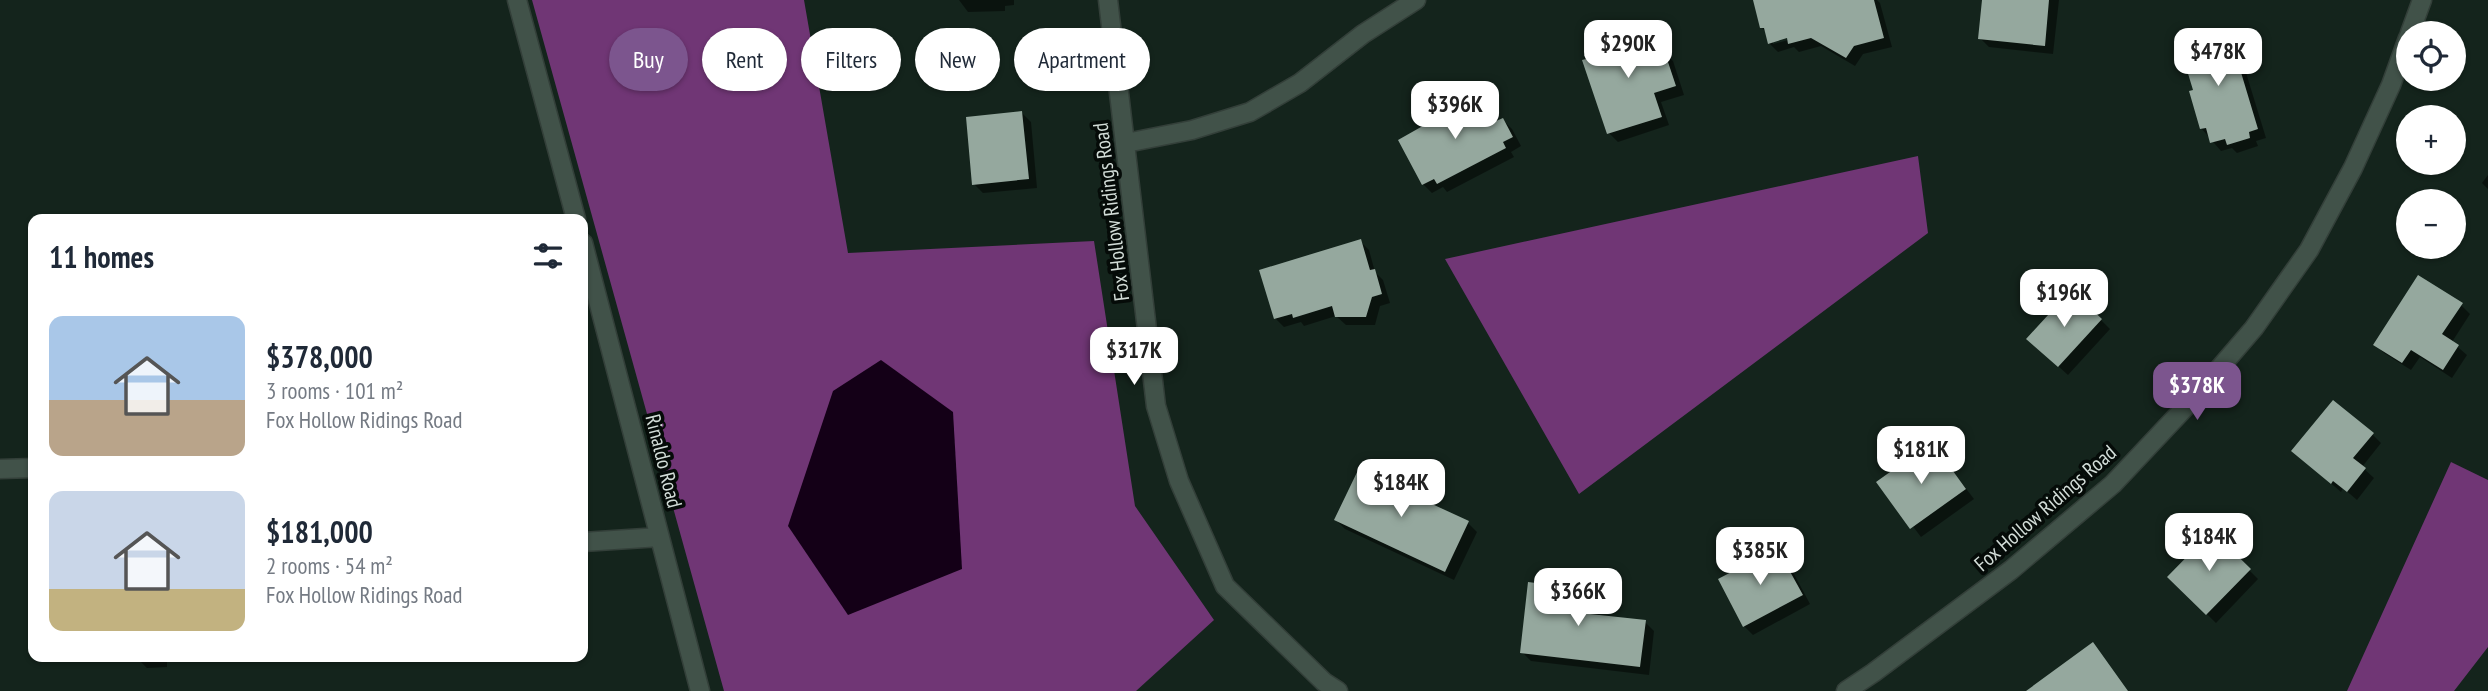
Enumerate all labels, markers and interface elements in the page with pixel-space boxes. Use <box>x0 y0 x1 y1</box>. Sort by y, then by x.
pin: $290K <box>1579 20 1677 80</box>
map controls <box>2396 21 2466 259</box>
button: locate <box>2396 21 2466 91</box>
chip: Buy <box>609 28 688 91</box>
chip: Rent <box>702 28 787 91</box>
chip: Filters <box>801 28 901 91</box>
chip: New <box>915 28 1000 91</box>
chip: Apartment <box>1014 28 1150 91</box>
text: $290K <box>1600 28 1656 57</box>
pin: $478K <box>2169 28 2267 88</box>
text: $478K <box>2190 36 2246 65</box>
pin: $396K <box>1406 82 1504 141</box>
text: $396K <box>1427 89 1483 118</box>
button: + <box>2396 105 2466 175</box>
street label: Fox Hollow Ridings Road <box>1087 121 1135 303</box>
button: − <box>2396 189 2466 259</box>
text: 11 homes <box>49 237 154 276</box>
icon: filters <box>529 237 567 275</box>
pin: $196K <box>2015 270 2113 329</box>
text: $196K <box>2036 277 2092 306</box>
pin: $317K <box>1085 328 1183 387</box>
text: $317K <box>1106 335 1162 364</box>
text: $378,000 <box>266 337 373 376</box>
icon: home <box>105 344 189 428</box>
pin: $378K <box>2148 362 2246 422</box>
text: $378K <box>2169 370 2225 399</box>
text: 3 rooms · 101 m² <box>266 376 403 405</box>
text: Fox Hollow Ridings Road <box>266 405 462 434</box>
street label: Rinaldo Road <box>639 411 689 511</box>
pin: $181K <box>1872 426 1970 486</box>
text: $181K <box>1893 434 1949 463</box>
street label: Fox Hollow Ridings Road <box>1968 439 2122 577</box>
pin: $184K <box>1352 460 1450 519</box>
text: $184K <box>1373 467 1429 496</box>
text: $181,000 <box>266 512 373 551</box>
pin: $184K <box>2160 514 2258 573</box>
icon: home <box>105 519 189 603</box>
text: $184K <box>2181 521 2237 550</box>
pin: $385K <box>1711 528 1809 587</box>
text: $385K <box>1732 535 1788 564</box>
text: 2 rooms · 54 m² <box>266 551 393 580</box>
pin: $366K <box>1529 568 1627 628</box>
text: $366K <box>1550 576 1606 605</box>
text: Fox Hollow Ridings Road <box>266 580 462 609</box>

